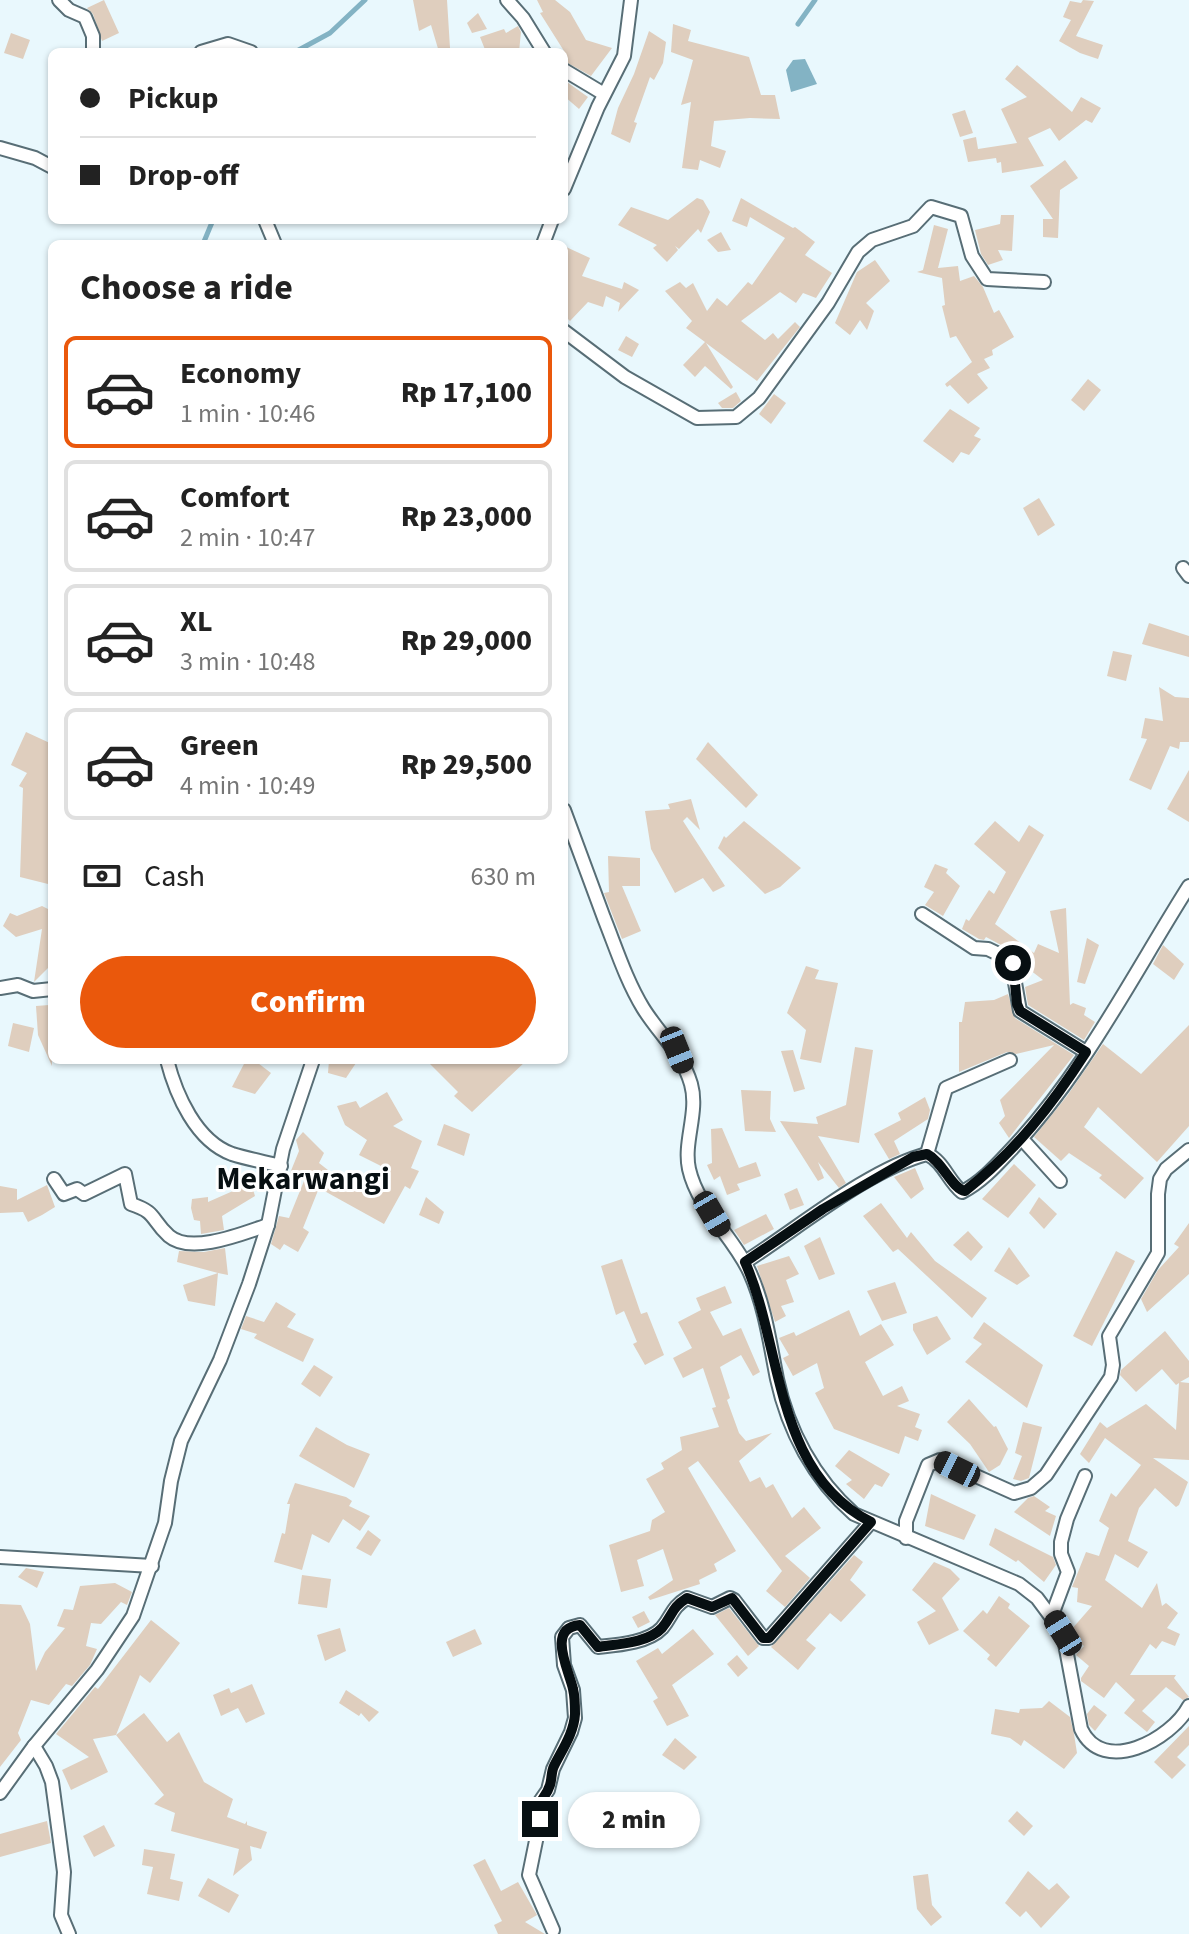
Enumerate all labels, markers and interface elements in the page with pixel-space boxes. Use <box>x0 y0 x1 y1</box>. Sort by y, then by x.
text: Pickup <box>128 77 218 120</box>
text: Drop-off <box>128 154 239 197</box>
text: Choose a ride <box>80 262 293 313</box>
text: Economy <box>180 352 301 395</box>
icon: car <box>84 356 156 428</box>
text: Rp 17,100 <box>401 371 532 414</box>
text: 1 min · 10:46 <box>180 395 315 432</box>
text: Comfort <box>180 476 290 519</box>
icon: car <box>84 480 156 552</box>
text: Rp 23,000 <box>401 495 532 538</box>
text: 2 min · 10:47 <box>180 519 315 556</box>
text: XL <box>180 600 213 643</box>
icon: car <box>84 604 156 676</box>
text: Rp 29,000 <box>401 619 532 662</box>
text: 3 min · 10:48 <box>180 643 315 680</box>
text: Green <box>180 724 259 767</box>
icon: car <box>84 728 156 800</box>
text: Rp 29,500 <box>401 743 532 786</box>
text: 4 min · 10:49 <box>180 767 315 804</box>
icon: cash <box>80 854 124 898</box>
text: Cash <box>144 855 205 898</box>
text: 630 m <box>470 858 536 895</box>
route start <box>995 945 1031 981</box>
button: Confirm <box>80 956 536 1048</box>
car <box>657 1023 697 1077</box>
district label: Mekarwangi <box>216 1156 390 1202</box>
car <box>690 1187 734 1241</box>
car <box>930 1448 984 1490</box>
car <box>1040 1606 1086 1660</box>
callout: 2 min <box>568 1791 700 1847</box>
route end <box>522 1801 558 1837</box>
text: 2 min <box>602 1801 666 1838</box>

